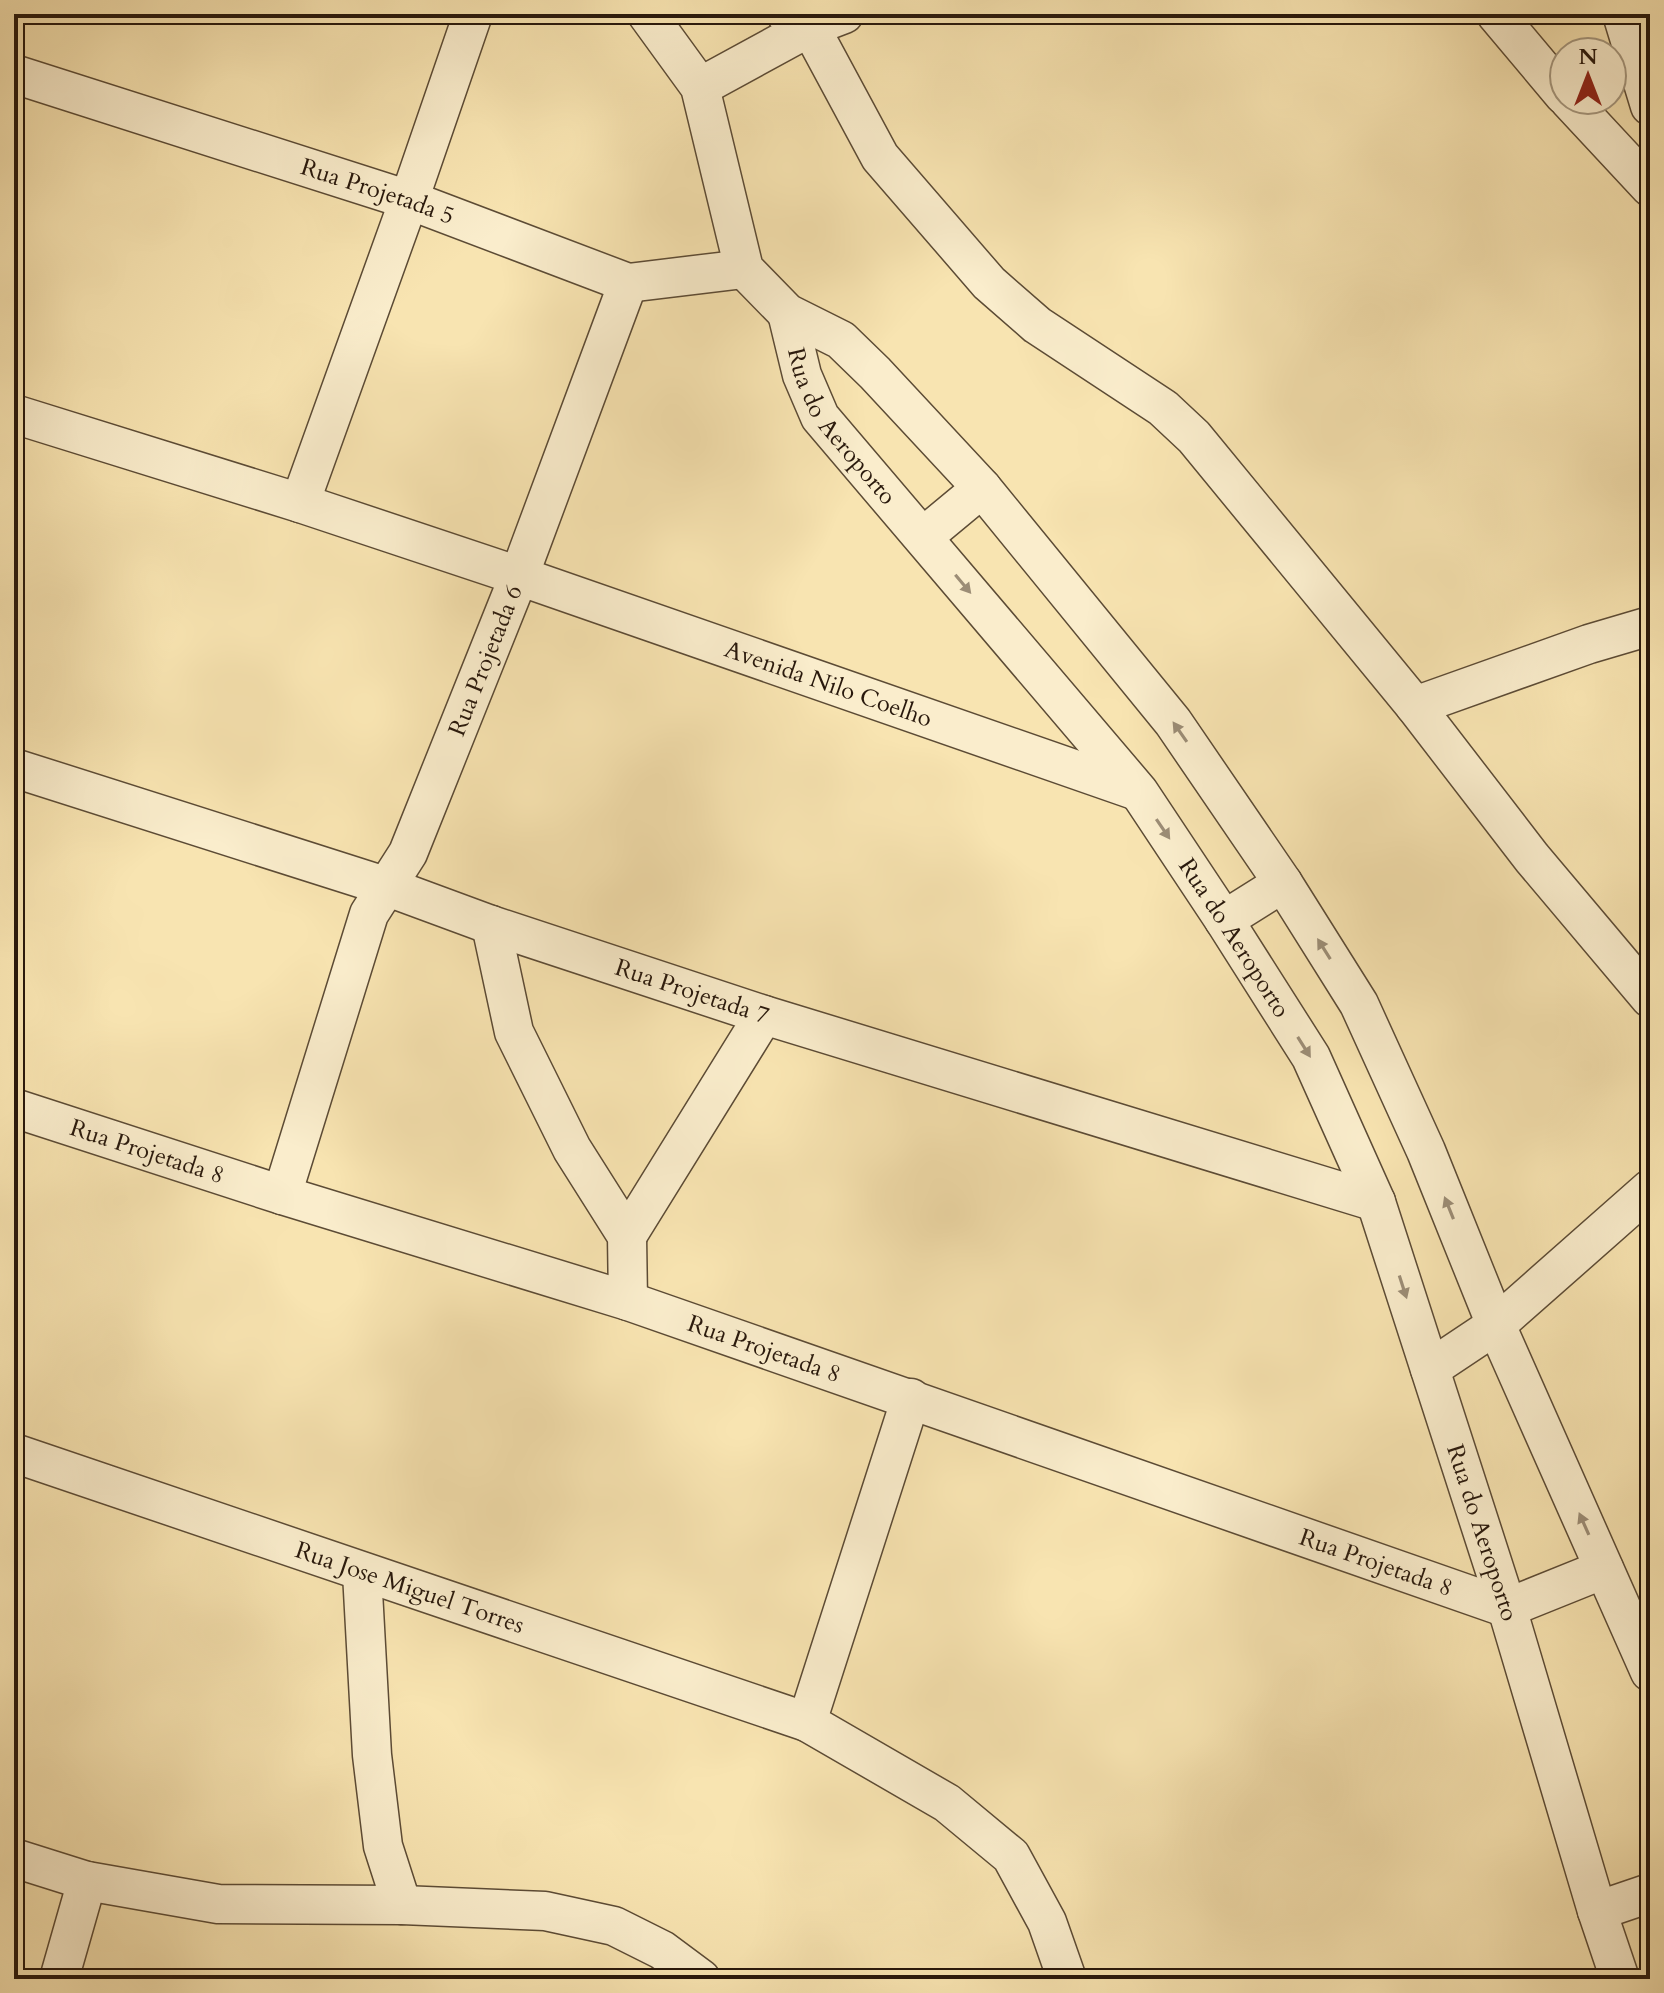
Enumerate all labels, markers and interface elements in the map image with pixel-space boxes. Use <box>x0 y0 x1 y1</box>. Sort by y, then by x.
north arrow <box>1548 36 1628 116</box>
text: N <box>1578 42 1598 72</box>
street label: Rua Projetada 5 <box>296 151 459 233</box>
street label: Rua do Aeroporto <box>779 344 904 512</box>
one-way arrow <box>954 574 971 594</box>
street label: Rua Projetada 6 <box>441 580 531 741</box>
street label: Avenida Nilo Coelho <box>720 633 936 735</box>
one-way arrow <box>1173 722 1188 743</box>
one-way arrow <box>1156 818 1171 839</box>
street label: Rua do Aeroporto <box>1170 852 1298 1024</box>
one-way arrow <box>1317 938 1331 960</box>
street label: Rua Projetada 7 <box>611 951 773 1033</box>
one-way arrow <box>1297 1036 1311 1058</box>
street label: Rua Projetada 8 <box>66 1111 228 1192</box>
one-way arrow <box>1442 1196 1455 1220</box>
one-way arrow <box>1398 1275 1410 1299</box>
street label: Rua Projetada 8 <box>683 1307 845 1391</box>
street label: Rua do Aeroporto <box>1438 1440 1526 1625</box>
one-way arrow <box>1578 1512 1591 1536</box>
street label: Rua Projetada 8 <box>1295 1521 1457 1605</box>
street label: Rua Jose Miguel Torres <box>291 1534 528 1642</box>

